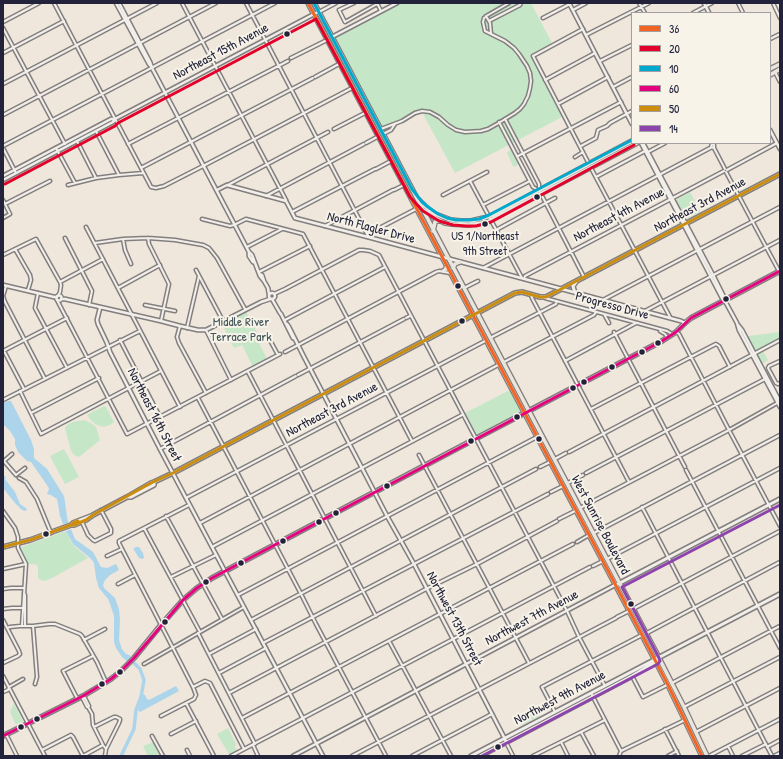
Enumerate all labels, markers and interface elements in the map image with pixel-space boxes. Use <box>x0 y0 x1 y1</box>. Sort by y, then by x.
legend <box>631 12 771 144</box>
street label: Northeast 15th Avenue <box>171 20 271 84</box>
text: 36 <box>669 20 679 37</box>
unlabelled marker <box>282 29 292 39</box>
text: 20 <box>669 40 680 57</box>
text: 10 <box>669 60 679 77</box>
text: 60 <box>669 80 679 97</box>
text: 50 <box>669 100 679 117</box>
text: 14 <box>669 120 678 137</box>
street label: Northeast 3rd Avenue <box>651 174 749 236</box>
street label: Northeast 4th Avenue <box>571 185 667 245</box>
unlabelled marker <box>532 192 542 202</box>
street label: North Flagler Drive <box>325 209 417 247</box>
marker: US 1/Northeast 9th Street <box>480 219 490 229</box>
place label: US 1/Northeast 9th Street <box>451 230 519 258</box>
unlabelled marker <box>453 281 463 291</box>
street label: Progresso Drive <box>574 289 650 323</box>
unlabelled marker <box>721 294 731 304</box>
park label: Middle River Terrace Park <box>210 315 272 346</box>
unlabelled marker <box>457 316 467 326</box>
unlabelled marker <box>653 338 663 348</box>
unlabelled marker <box>637 347 647 357</box>
unlabelled marker <box>607 362 617 372</box>
street label: Northeast 16th Street <box>124 366 184 464</box>
unlabelled marker <box>579 377 589 387</box>
street label: Northeast 3rd Avenue <box>283 379 381 441</box>
unlabelled marker <box>568 383 578 393</box>
unlabelled marker <box>512 412 522 422</box>
unlabelled marker <box>534 434 544 444</box>
unlabelled marker <box>466 436 476 446</box>
street label: West Sunrise Boulevard <box>567 473 633 577</box>
unlabelled marker <box>382 481 392 491</box>
unlabelled marker <box>331 508 341 518</box>
unlabelled marker <box>314 517 324 527</box>
unlabelled marker <box>41 529 51 539</box>
unlabelled marker <box>278 536 288 546</box>
unlabelled marker <box>236 558 246 568</box>
street label: Northwest 13th Street <box>423 569 485 669</box>
unlabelled marker <box>201 577 211 587</box>
street label: Northwest 7th Avenue <box>483 587 581 649</box>
unlabelled marker <box>626 599 636 609</box>
unlabelled marker <box>160 617 170 627</box>
unlabelled marker <box>115 667 125 677</box>
street label: Northwest 9th Avenue <box>512 667 608 729</box>
unlabelled marker <box>97 679 107 689</box>
unlabelled marker <box>32 714 42 724</box>
unlabelled marker <box>16 722 26 732</box>
unlabelled marker <box>493 742 503 752</box>

